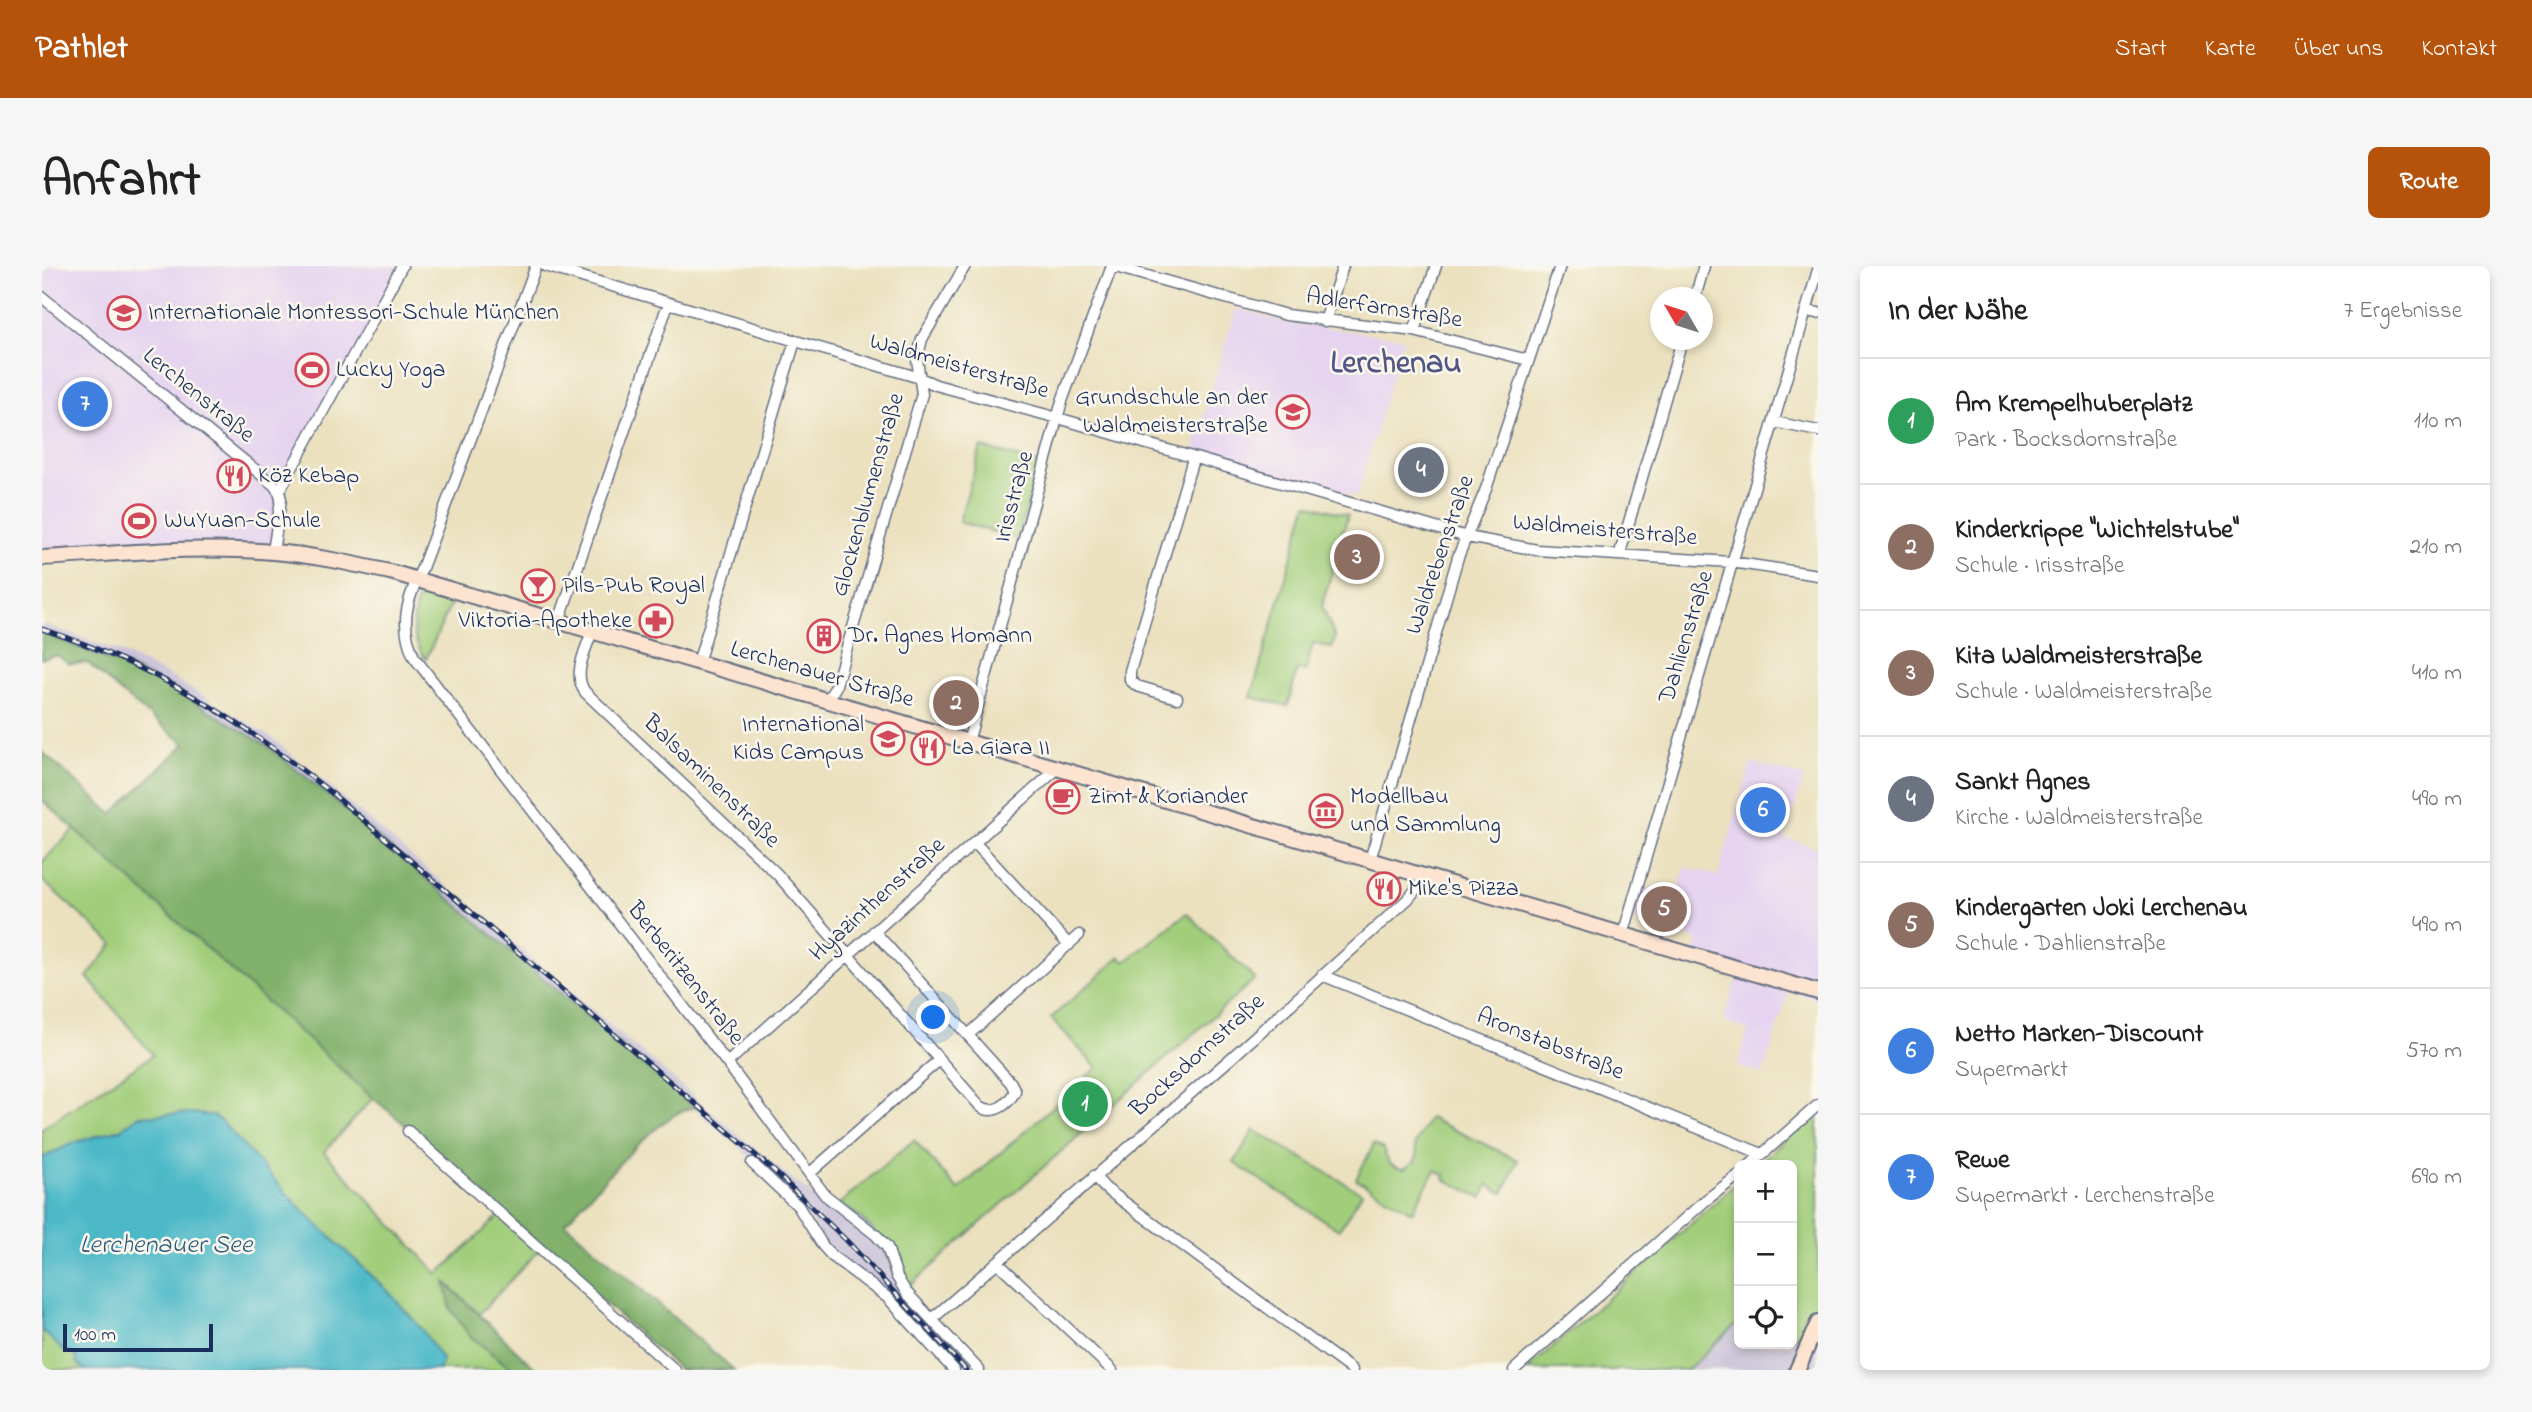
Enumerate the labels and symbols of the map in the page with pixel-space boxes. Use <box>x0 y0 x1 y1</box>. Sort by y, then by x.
street label: Adlerfarnstraße <box>1303 279 1465 339</box>
north arrow <box>1650 287 1713 350</box>
school or university icon: Internationale Montessori-Schule München <box>105 294 143 332</box>
place label: Internationale Montessori-Schule München <box>148 296 559 331</box>
street label: Waldmeisterstraße <box>865 325 1053 409</box>
street label: Lerchenstraße <box>134 340 262 452</box>
district label: Lerchenau <box>1330 341 1462 388</box>
sports icon: Lucky Yoga <box>293 351 331 389</box>
place label: Lucky Yoga <box>336 353 446 389</box>
pin: 7 <box>62 378 108 430</box>
place label: Grundschule an der Waldmeisterstraße <box>1075 381 1269 444</box>
street label: Glockenblumenstraße <box>823 389 915 601</box>
school or university icon: Grundschule an der Waldmeisterstraße <box>1274 393 1312 431</box>
pin: 4 <box>1398 444 1444 496</box>
street label: Irisstraße <box>986 447 1044 547</box>
restaurant icon: Köz Kebap <box>215 457 253 495</box>
place label: Köz Kebap <box>258 459 359 494</box>
street label: Waldrebenstraße <box>1397 470 1485 639</box>
sports icon: WuYuan-Schule <box>120 502 158 540</box>
place label: WuYuan-Schule <box>164 504 321 539</box>
street label: Waldmeisterstraße <box>1511 505 1699 557</box>
pin: 3 <box>1334 531 1380 583</box>
street label: Dahlienstraße <box>1650 566 1724 709</box>
bar icon: Pils-Pub Royal <box>519 567 557 605</box>
place label: Pils-Pub Royal <box>562 569 705 605</box>
pharmacy icon: Viktoria-Apotheke <box>637 602 675 640</box>
place label: Viktoria-Apotheke <box>458 604 632 639</box>
building icon: Dr. Agnes Homann <box>805 617 843 655</box>
place label: Dr. Agnes Homann <box>847 619 1032 654</box>
street label: Lerchenauer Straße <box>726 632 918 718</box>
pin: 2 <box>933 677 979 729</box>
street label: Balsaminenstraße <box>634 706 788 857</box>
place label: International Kids Campus <box>733 708 864 771</box>
school or university icon: International Kids Campus <box>869 720 907 758</box>
restaurant icon: La Giara II <box>909 729 947 767</box>
place label: La Giara II <box>952 731 1050 766</box>
cafe icon: Zimt & Koriander <box>1044 778 1082 816</box>
place label: Zimt & Koriander <box>1088 780 1249 815</box>
place label: Modellbau und Sammlung <box>1350 780 1501 843</box>
pin: 6 <box>1740 784 1786 836</box>
museum icon: Modellbau und Sammlung <box>1307 792 1345 830</box>
street label: Hyazinthenstraße <box>802 829 955 971</box>
restaurant icon: Mike's Pizza <box>1365 870 1403 908</box>
place label: Mike's Pizza <box>1408 872 1519 907</box>
pin: 5 <box>1641 883 1687 935</box>
street label: Berberitzenstraße <box>617 894 753 1054</box>
street label: Bocksdornstraße <box>1122 986 1274 1127</box>
street label: Aronstabstraße <box>1471 999 1629 1091</box>
your location <box>916 1000 950 1034</box>
pin: 1 <box>1062 1078 1108 1130</box>
water label: Lerchenauer See <box>80 1227 254 1265</box>
scale bar <box>63 1321 214 1353</box>

